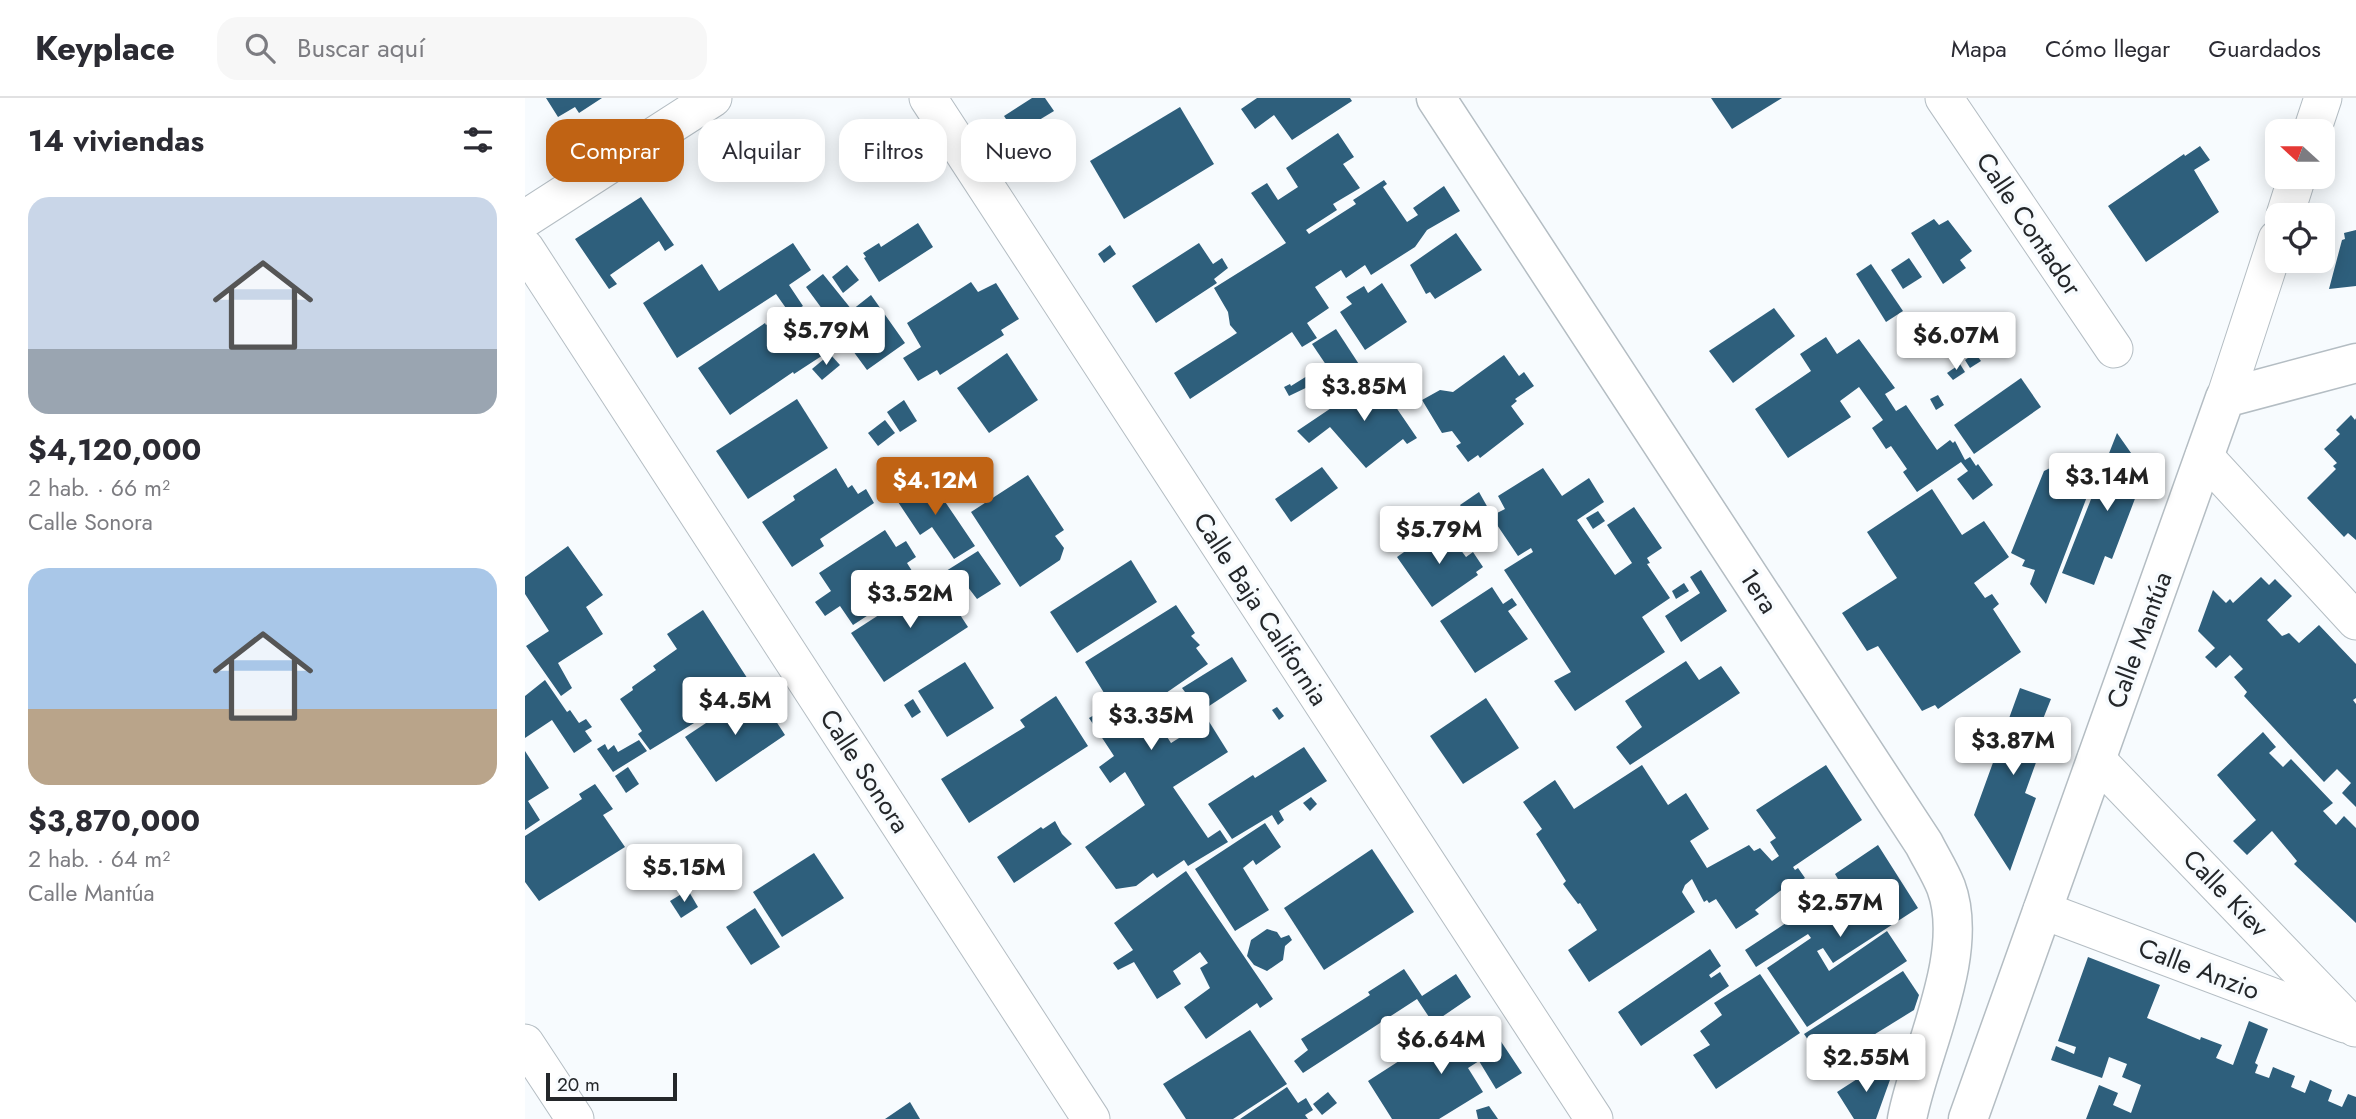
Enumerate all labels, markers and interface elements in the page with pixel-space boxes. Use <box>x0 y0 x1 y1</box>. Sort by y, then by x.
search box <box>217 17 707 80</box>
text: Keyplace <box>35 25 175 72</box>
icon: search <box>241 29 279 67</box>
text: Buscar aquí <box>297 29 425 67</box>
text: Mapa <box>1951 31 2007 66</box>
text: Cómo llegar <box>2045 31 2170 66</box>
text: Guardados <box>2208 31 2321 66</box>
text: 14 viviendas <box>28 119 204 162</box>
chip: Comprar <box>546 119 684 182</box>
chip: Alquilar <box>698 119 825 182</box>
chip: Filtros <box>839 119 947 182</box>
chip: Nuevo <box>961 119 1076 182</box>
north arrow <box>2265 119 2335 189</box>
map controls <box>2265 119 2335 273</box>
icon: filters <box>459 121 497 159</box>
street label: Calle Contador <box>1967 145 2091 303</box>
button: locate <box>2265 203 2335 273</box>
icon: home <box>200 242 326 368</box>
pin: $5.79M <box>769 308 883 367</box>
text: $5.79M <box>783 313 869 347</box>
pin: $6.07M <box>1899 313 2013 372</box>
text: $6.07M <box>1913 318 1999 352</box>
pin: $3.85M <box>1307 364 1421 423</box>
text: $3.85M <box>1321 369 1407 403</box>
text: $4,120,000 <box>28 428 201 471</box>
pin: $3.14M <box>2050 454 2164 513</box>
pin: $4.12M <box>878 458 992 517</box>
text: $3.14M <box>2065 459 2149 493</box>
text: $4.12M <box>892 463 978 497</box>
text: 2 hab. · 66 m² <box>28 471 170 505</box>
text: Calle Sonora <box>28 505 153 539</box>
street label: Calle Baja California <box>1184 505 1338 713</box>
pin: $5.79M <box>1382 506 1496 566</box>
text: $5.79M <box>1396 512 1482 546</box>
street label: 1era <box>1730 561 1788 621</box>
street label: Calle Mantúa <box>2097 566 2181 714</box>
pin: $3.52M <box>853 570 967 630</box>
text: $3.52M <box>867 576 953 610</box>
icon: home <box>200 613 326 739</box>
pin: $4.5M <box>686 678 784 737</box>
text: $4.5M <box>698 683 772 717</box>
pin: $3.35M <box>1094 692 1208 752</box>
text: $3.35M <box>1108 698 1194 732</box>
street label: Calle Sonora <box>811 701 919 841</box>
pin: $3.87M <box>1956 718 2070 777</box>
text: $3.87M <box>1971 723 2055 757</box>
text: $3,870,000 <box>28 799 200 842</box>
street label: Calle Kiev <box>2174 840 2278 946</box>
text: 2 hab. · 64 m² <box>28 842 170 876</box>
pin: $5.15M <box>627 844 741 904</box>
text: $5.15M <box>642 850 726 884</box>
text: Calle Mantúa <box>28 876 155 910</box>
pin: $2.57M <box>1783 880 1897 939</box>
text: $2.57M <box>1797 885 1883 919</box>
street label: Calle Anzio <box>2133 928 2265 1010</box>
pin: $6.64M <box>1384 1016 1498 1076</box>
text: $6.64M <box>1396 1022 1486 1056</box>
pin: $2.55M <box>1809 1034 1923 1094</box>
text: $2.55M <box>1823 1040 1909 1074</box>
scale bar <box>546 1070 677 1102</box>
text: 20 m <box>557 1071 600 1098</box>

